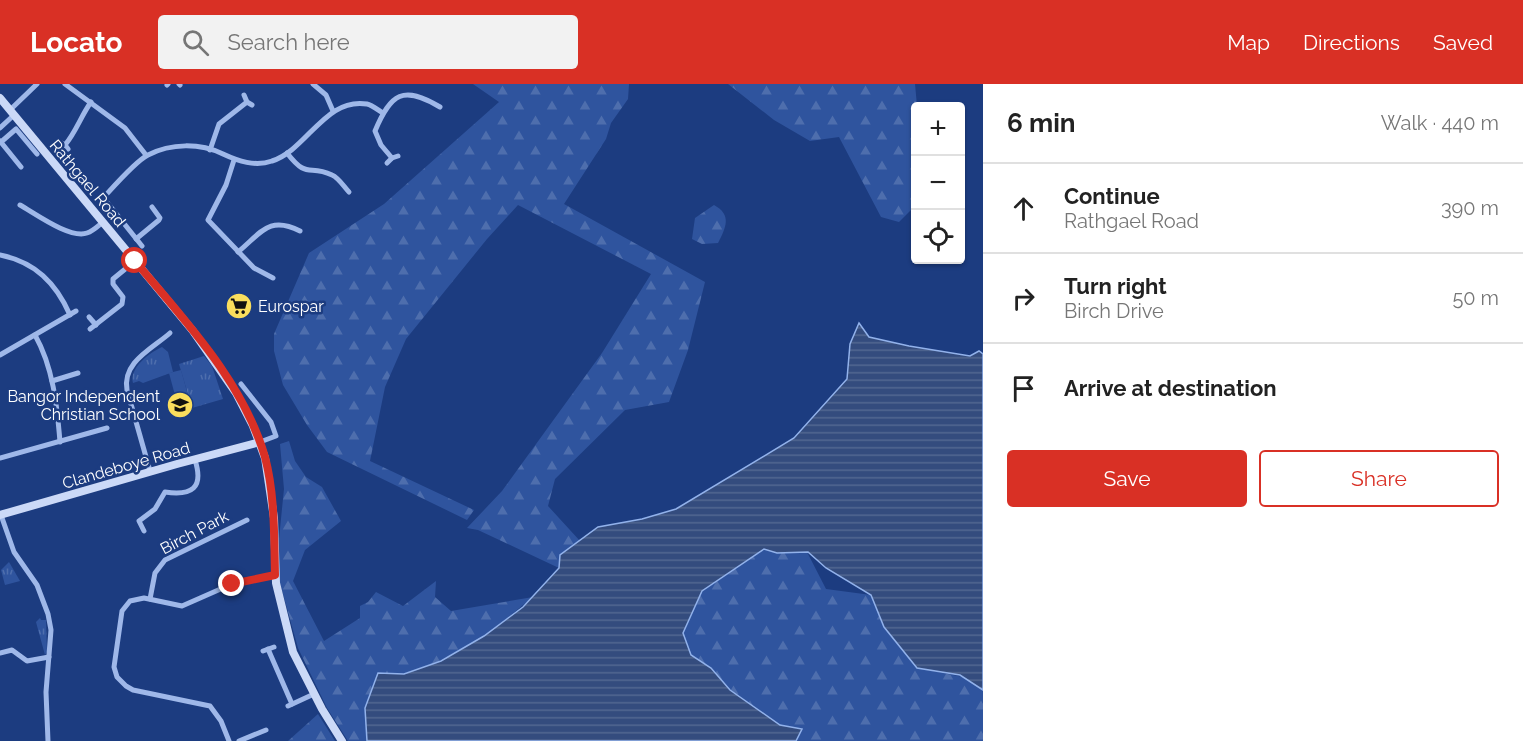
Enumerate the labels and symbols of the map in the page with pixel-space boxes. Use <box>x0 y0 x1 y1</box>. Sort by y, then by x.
street label: Rathgael Road <box>46 136 130 231</box>
route start <box>121 247 147 273</box>
supermarket icon: Eurospar <box>224 291 254 321</box>
place label: Eurospar <box>258 297 324 316</box>
place label: Bangor Independent Christian School <box>7 387 161 424</box>
school or university icon: Bangor Independent Christian School <box>165 390 195 420</box>
street label: Clandeboye Road <box>60 438 192 493</box>
street label: Birch Park <box>157 506 232 558</box>
route end <box>218 570 244 596</box>

